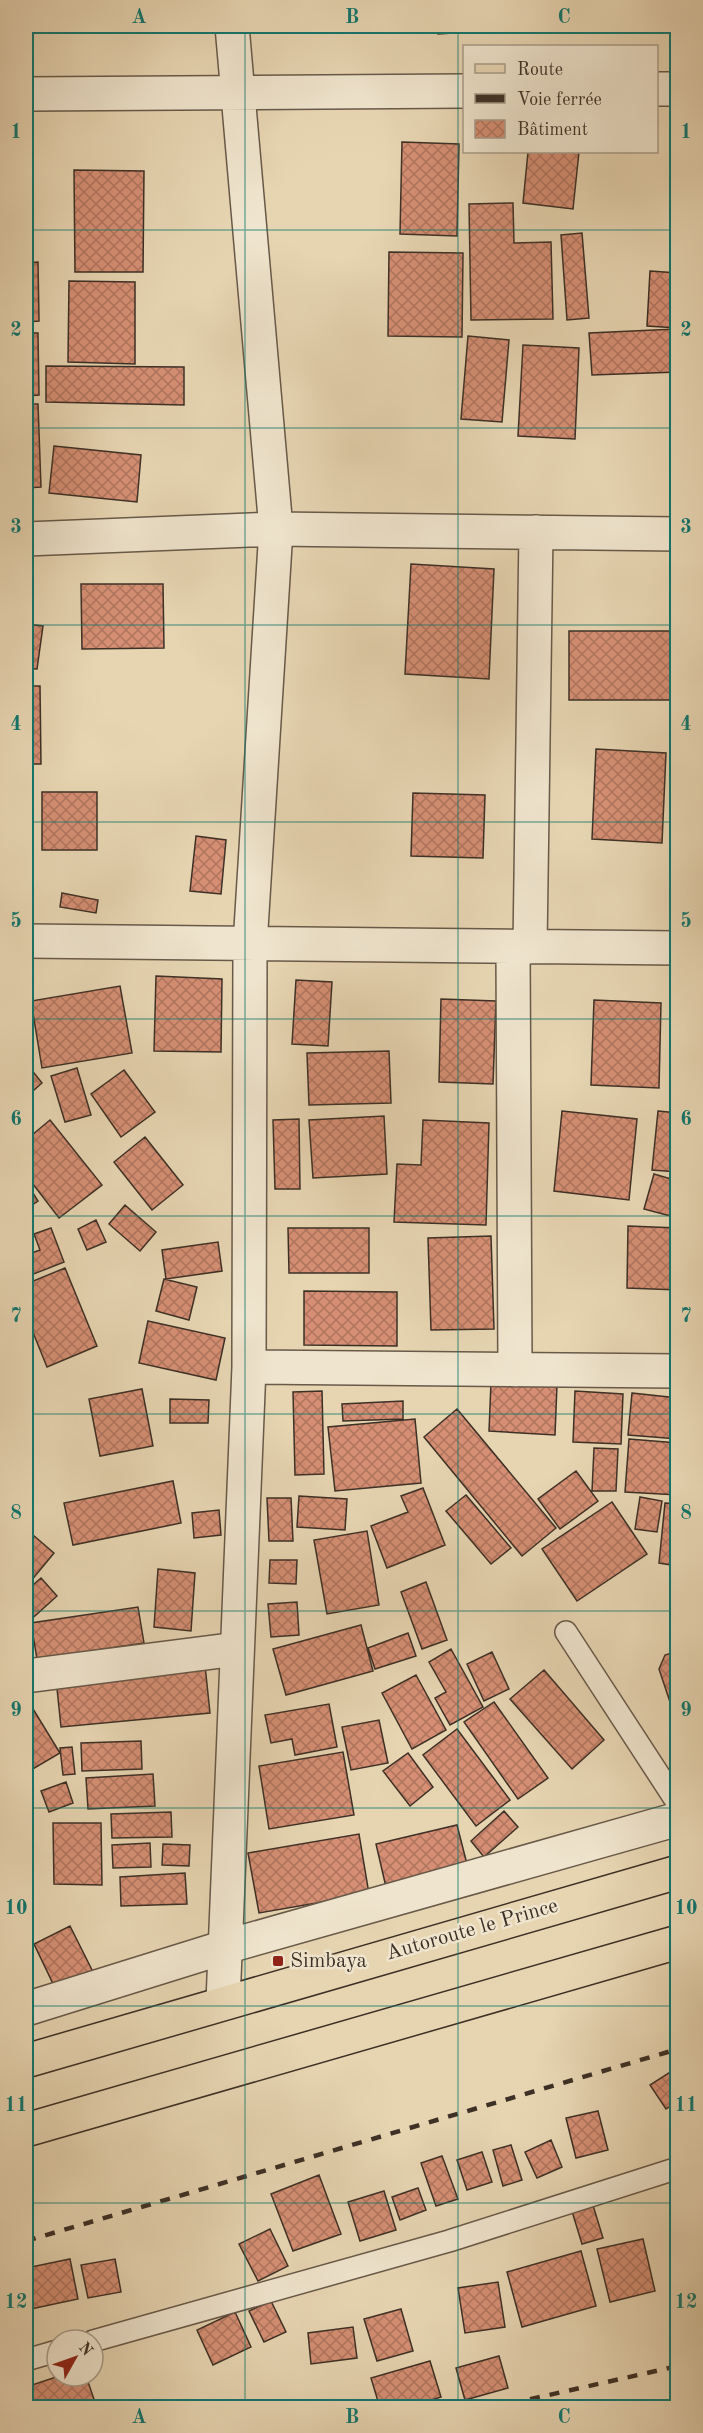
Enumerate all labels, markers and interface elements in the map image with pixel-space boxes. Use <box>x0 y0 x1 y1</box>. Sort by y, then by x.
text: A <box>131 8 147 28</box>
text: B <box>345 8 359 28</box>
text: C <box>557 8 571 28</box>
legend <box>463 45 658 153</box>
text: Route <box>517 61 563 79</box>
text: Voie ferrée <box>517 91 602 109</box>
text: Bâtiment <box>517 121 588 139</box>
text: 1 <box>10 123 22 143</box>
text: 1 <box>680 123 692 143</box>
text: 2 <box>10 321 22 341</box>
text: 2 <box>680 321 692 341</box>
text: 3 <box>10 518 22 538</box>
text: 3 <box>680 518 692 538</box>
text: 4 <box>10 715 22 735</box>
text: 4 <box>680 715 692 735</box>
text: 5 <box>10 911 22 932</box>
text: 5 <box>680 911 692 932</box>
text: 6 <box>10 1110 22 1130</box>
text: 6 <box>680 1110 692 1130</box>
text: 7 <box>10 1307 22 1327</box>
text: 7 <box>680 1307 692 1327</box>
text: 8 <box>10 1504 22 1524</box>
text: 8 <box>680 1504 692 1524</box>
text: 9 <box>10 1701 22 1721</box>
text: 9 <box>680 1701 692 1721</box>
street label: Autoroute le Prince <box>384 1895 560 1965</box>
text: 10 <box>4 1899 28 1919</box>
text: 10 <box>674 1899 698 1919</box>
place label: Simbaya <box>290 1951 367 1972</box>
marker: Simbaya <box>271 1954 285 1968</box>
text: 11 <box>4 2096 28 2116</box>
text: 11 <box>674 2096 698 2116</box>
text: 12 <box>4 2293 28 2313</box>
text: 12 <box>674 2293 698 2313</box>
north arrow <box>45 2328 105 2388</box>
text: N <box>75 2340 96 2360</box>
text: A <box>131 2408 147 2428</box>
text: B <box>345 2408 359 2428</box>
text: C <box>557 2408 571 2428</box>

